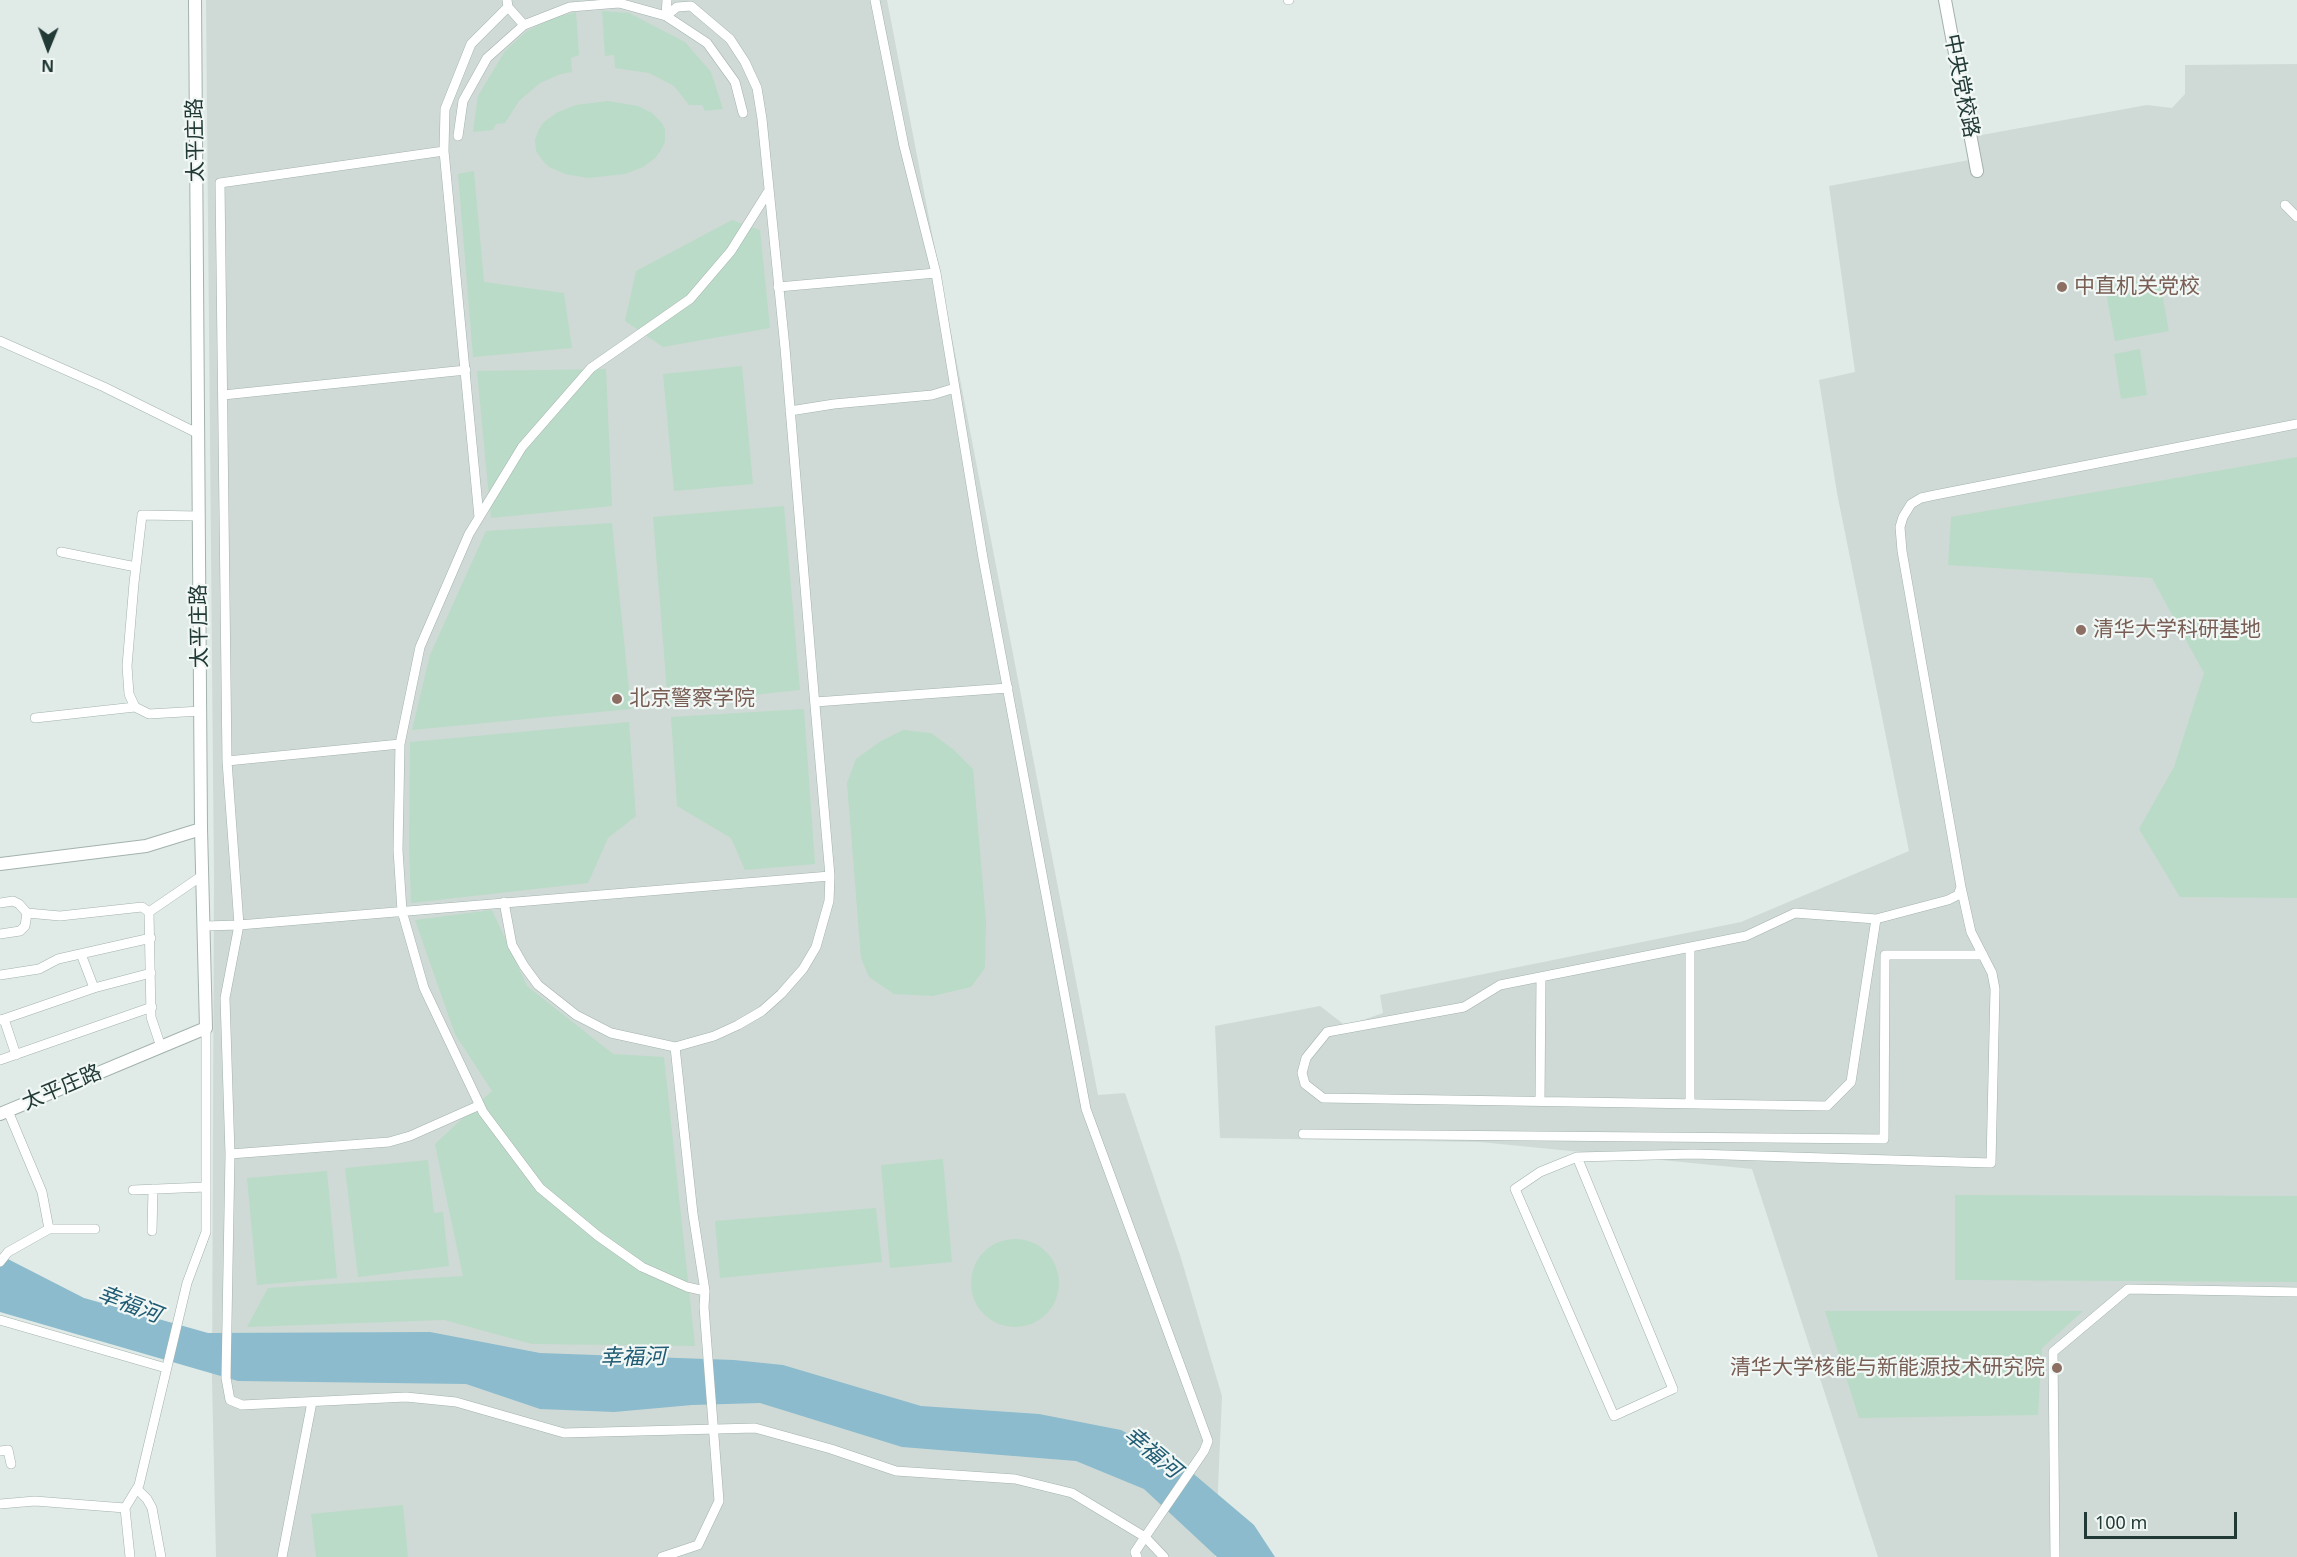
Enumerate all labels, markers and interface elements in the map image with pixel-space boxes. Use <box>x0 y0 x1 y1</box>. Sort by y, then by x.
north arrow <box>18 18 78 78</box>
street label: 中央党校路 <box>1939 32 1983 140</box>
text: N <box>41 55 54 77</box>
street label: 太平庄路 <box>183 98 209 182</box>
place label: 中直机关党校 <box>2074 274 2200 300</box>
marker: 中直机关党校 <box>2055 280 2069 294</box>
street label: 太平庄路 <box>187 584 213 668</box>
place label: 清华大学科研基地 <box>2093 617 2261 643</box>
marker: 清华大学科研基地 <box>2074 623 2088 637</box>
place label: 北京警察学院 <box>629 686 755 712</box>
marker: 北京警察学院 <box>610 692 624 706</box>
street label: 太平庄路 <box>18 1060 106 1116</box>
water label: 幸福河 <box>93 1281 165 1329</box>
water label: 幸福河 <box>600 1344 666 1372</box>
place label: 清华大学核能与新能源技术研究院 <box>1730 1355 2045 1381</box>
marker: 清华大学核能与新能源技术研究院 <box>2050 1361 2064 1375</box>
water label: 幸福河 <box>1118 1422 1186 1484</box>
scale bar <box>2087 1500 2240 1538</box>
text: 100 m <box>2095 1510 2147 1534</box>

